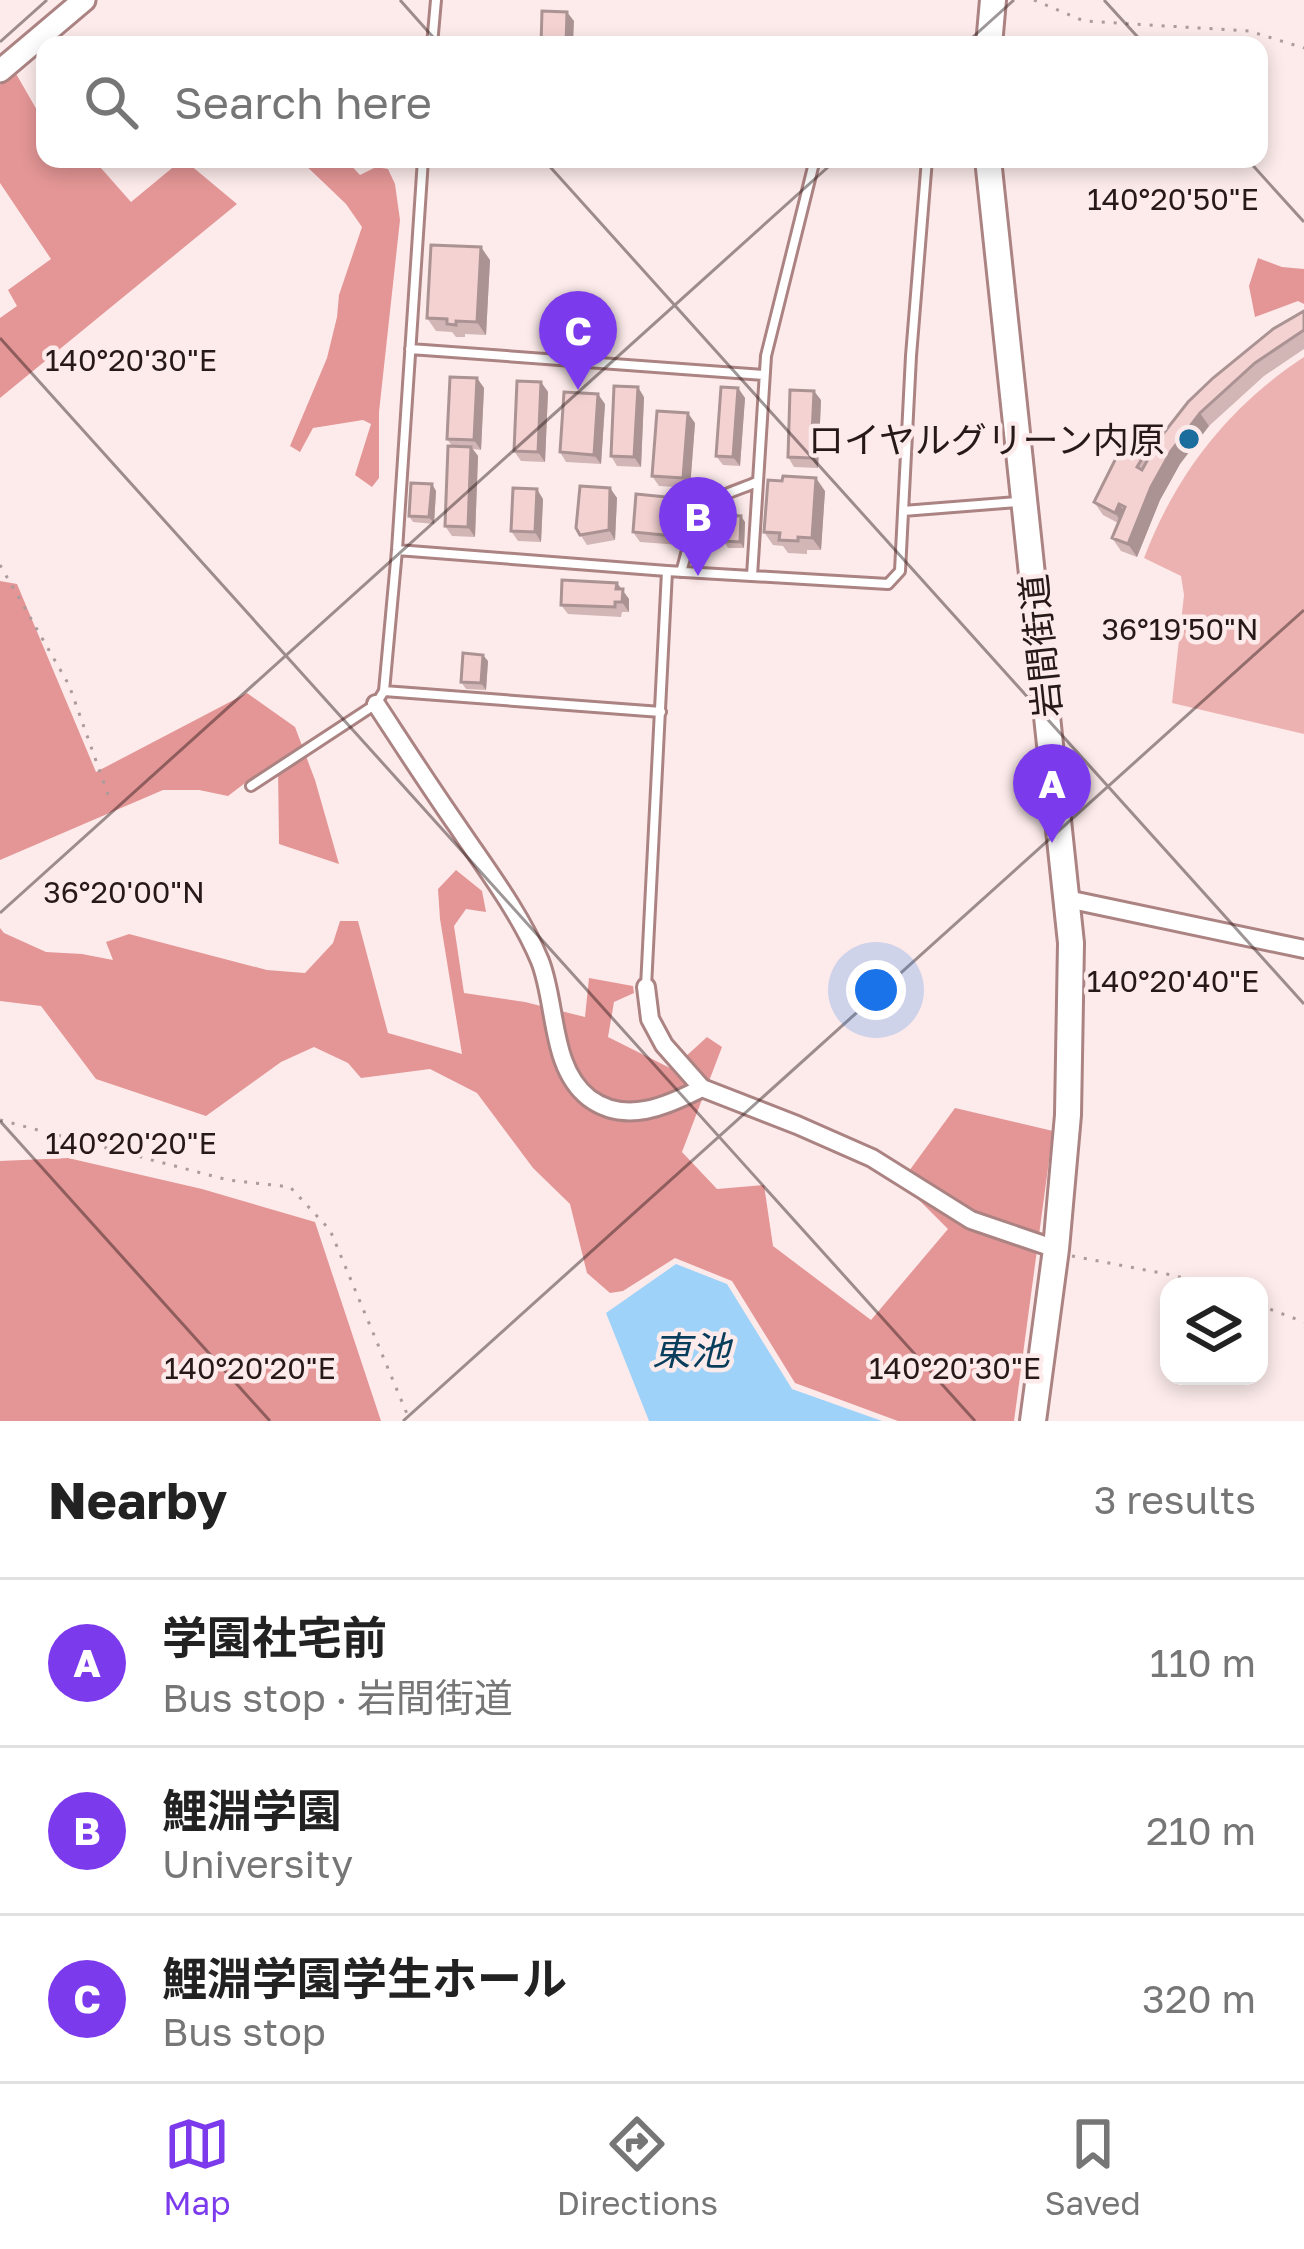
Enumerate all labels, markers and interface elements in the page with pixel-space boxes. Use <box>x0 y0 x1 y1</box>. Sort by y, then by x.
search box <box>36 36 1268 168</box>
icon: search <box>78 69 144 135</box>
text: Search here <box>174 75 432 129</box>
text: 140°20'50"E <box>1087 181 1259 217</box>
pin: C <box>539 291 617 390</box>
text: 140°20'30"E <box>45 342 217 378</box>
place label: ロイヤルグリーン内原 <box>808 418 1165 461</box>
marker: ロイヤルグリーン内原 <box>1176 426 1202 452</box>
pin: B <box>659 477 737 576</box>
street label: 岩間街道 <box>1011 572 1069 720</box>
text: 36°19'50"N <box>1101 611 1259 647</box>
pin: A <box>1013 744 1091 843</box>
text: 36°20'00"N <box>43 874 205 910</box>
your location <box>846 960 906 1020</box>
text: 140°20'40"E <box>1087 963 1259 999</box>
text: 140°20'20"E <box>45 1125 217 1161</box>
map controls <box>1160 1277 1268 1385</box>
button: layers <box>1160 1277 1268 1385</box>
water label: 東池 <box>652 1327 734 1374</box>
text: 140°20'20"E <box>164 1350 336 1386</box>
text: 140°20'30"E <box>869 1350 1041 1386</box>
text: Nearby <box>48 1469 227 1530</box>
text: 3 results <box>1094 1476 1256 1523</box>
text: 学園社宅前 <box>162 1610 387 1664</box>
text: A <box>73 1639 101 1686</box>
text: 110 m <box>1150 1639 1256 1686</box>
text: Bus stop · 岩間街道 <box>162 1674 513 1721</box>
text: 鯉淵学園 <box>162 1783 342 1837</box>
text: B <box>73 1807 101 1854</box>
text: 210 m <box>1146 1807 1256 1854</box>
text: University <box>162 1840 353 1887</box>
text: 鯉淵学園学生ホール <box>162 1951 567 2005</box>
text: C <box>73 1975 101 2022</box>
text: 320 m <box>1142 1975 1256 2022</box>
text: Bus stop <box>162 2008 326 2055</box>
tab: Map <box>163 2111 231 2222</box>
tab: Directions <box>557 2111 718 2222</box>
tab: Saved <box>1044 2111 1141 2222</box>

